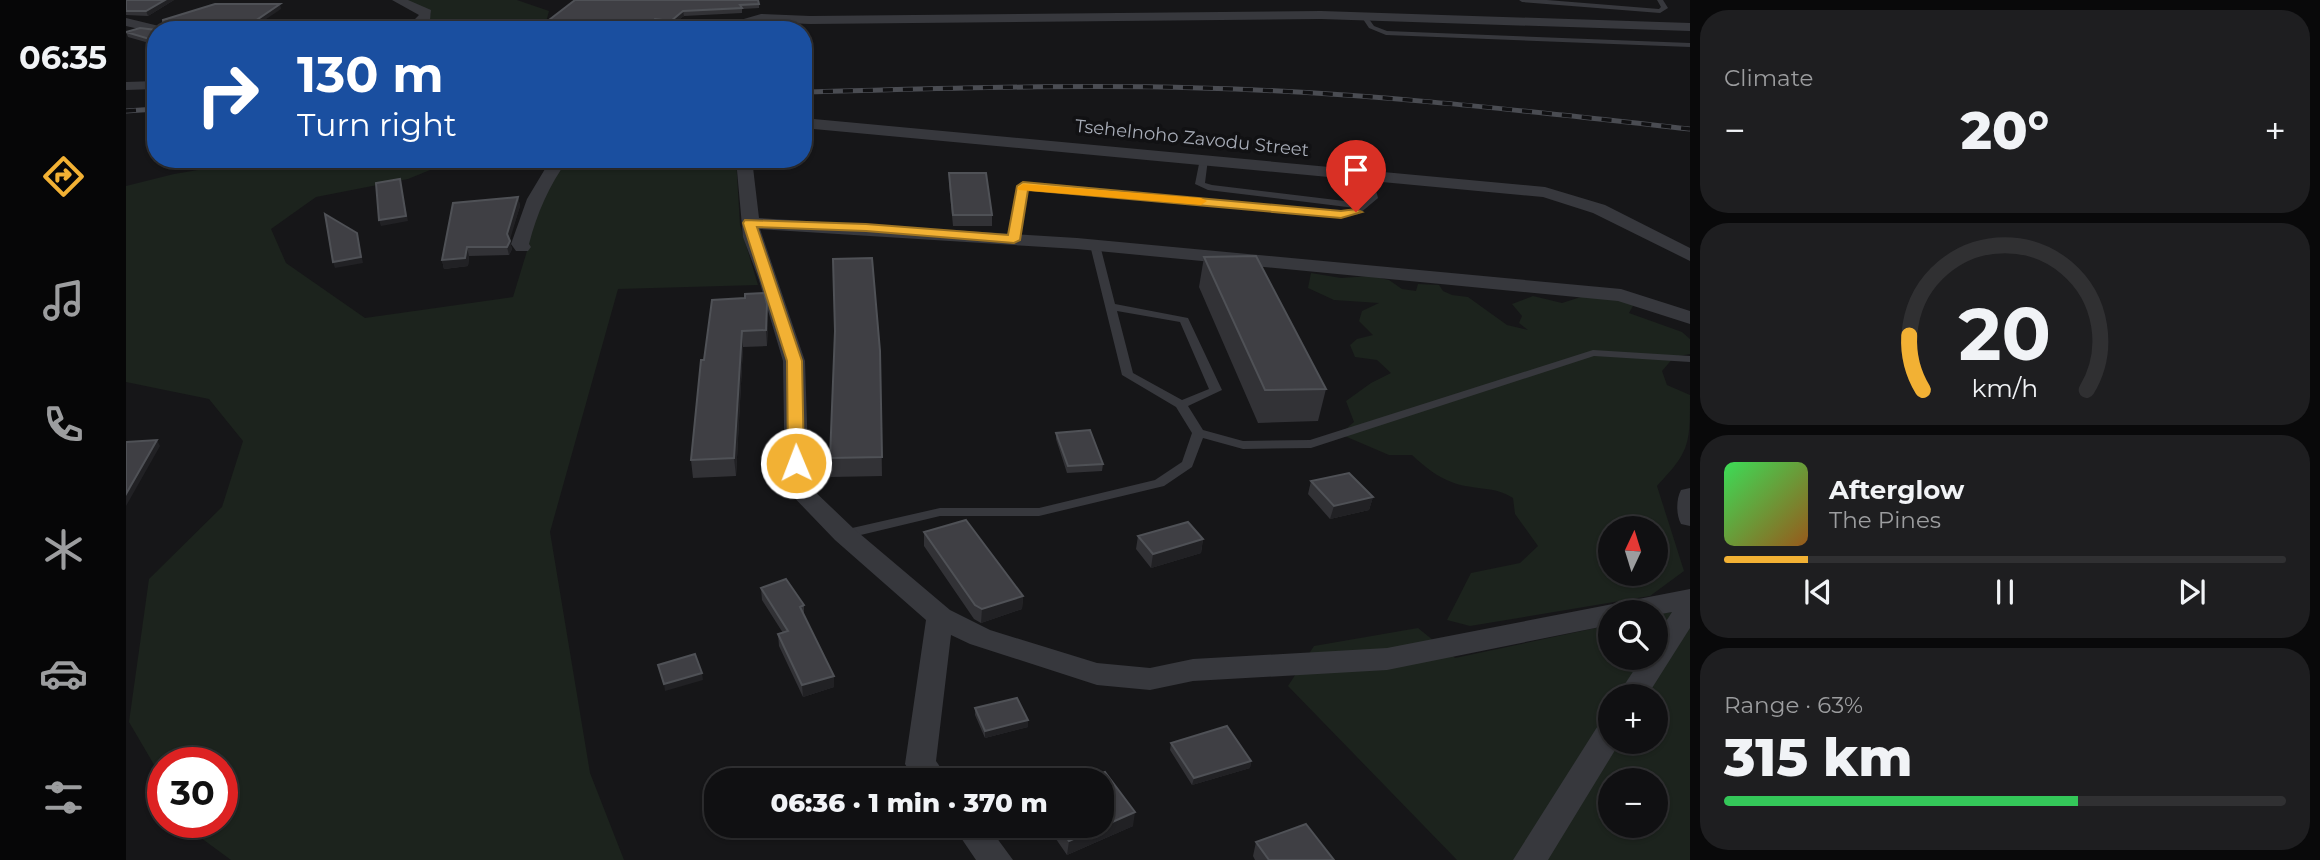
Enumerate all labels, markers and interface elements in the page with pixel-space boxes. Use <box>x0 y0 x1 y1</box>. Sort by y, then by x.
text: 06:35 <box>19 38 107 77</box>
text: 130 m <box>297 45 444 104</box>
icon: right <box>182 49 273 140</box>
text: Climate <box>1724 64 1813 92</box>
text: 20° <box>1961 99 2049 162</box>
text: Turn right <box>297 105 457 144</box>
text: − <box>1724 107 1746 154</box>
text: + <box>2264 107 2286 154</box>
street label: Tsehelnoho Zavodu Street <box>1074 115 1310 161</box>
pin <box>1326 140 1386 212</box>
icon: arrive <box>1337 151 1375 189</box>
icon: directions <box>39 152 88 201</box>
icon: music <box>39 276 88 325</box>
text: 20 <box>1959 290 2051 378</box>
text: km/h <box>1972 373 2038 403</box>
icon: phone <box>39 400 88 449</box>
position arrow <box>759 426 833 500</box>
text: Afterglow <box>1829 474 1964 506</box>
text: The Pines <box>1829 506 1941 534</box>
north arrow <box>1598 516 1668 586</box>
map controls <box>1598 516 1668 838</box>
icon: climate <box>39 525 88 574</box>
icon: previous <box>1799 573 1837 611</box>
icon: pause <box>1986 573 2024 611</box>
icon: next <box>2173 573 2211 611</box>
button: search <box>1598 600 1668 670</box>
icon: car <box>39 649 88 698</box>
button: + <box>1598 684 1668 754</box>
text: Range · 63% <box>1724 691 1863 719</box>
text: 315 km <box>1724 726 1913 789</box>
speed limit sign: 30 <box>147 747 238 838</box>
button: − <box>1598 768 1668 838</box>
icon: filters <box>39 773 88 822</box>
text: 06:36 · 1 min · 370 m <box>770 787 1048 819</box>

